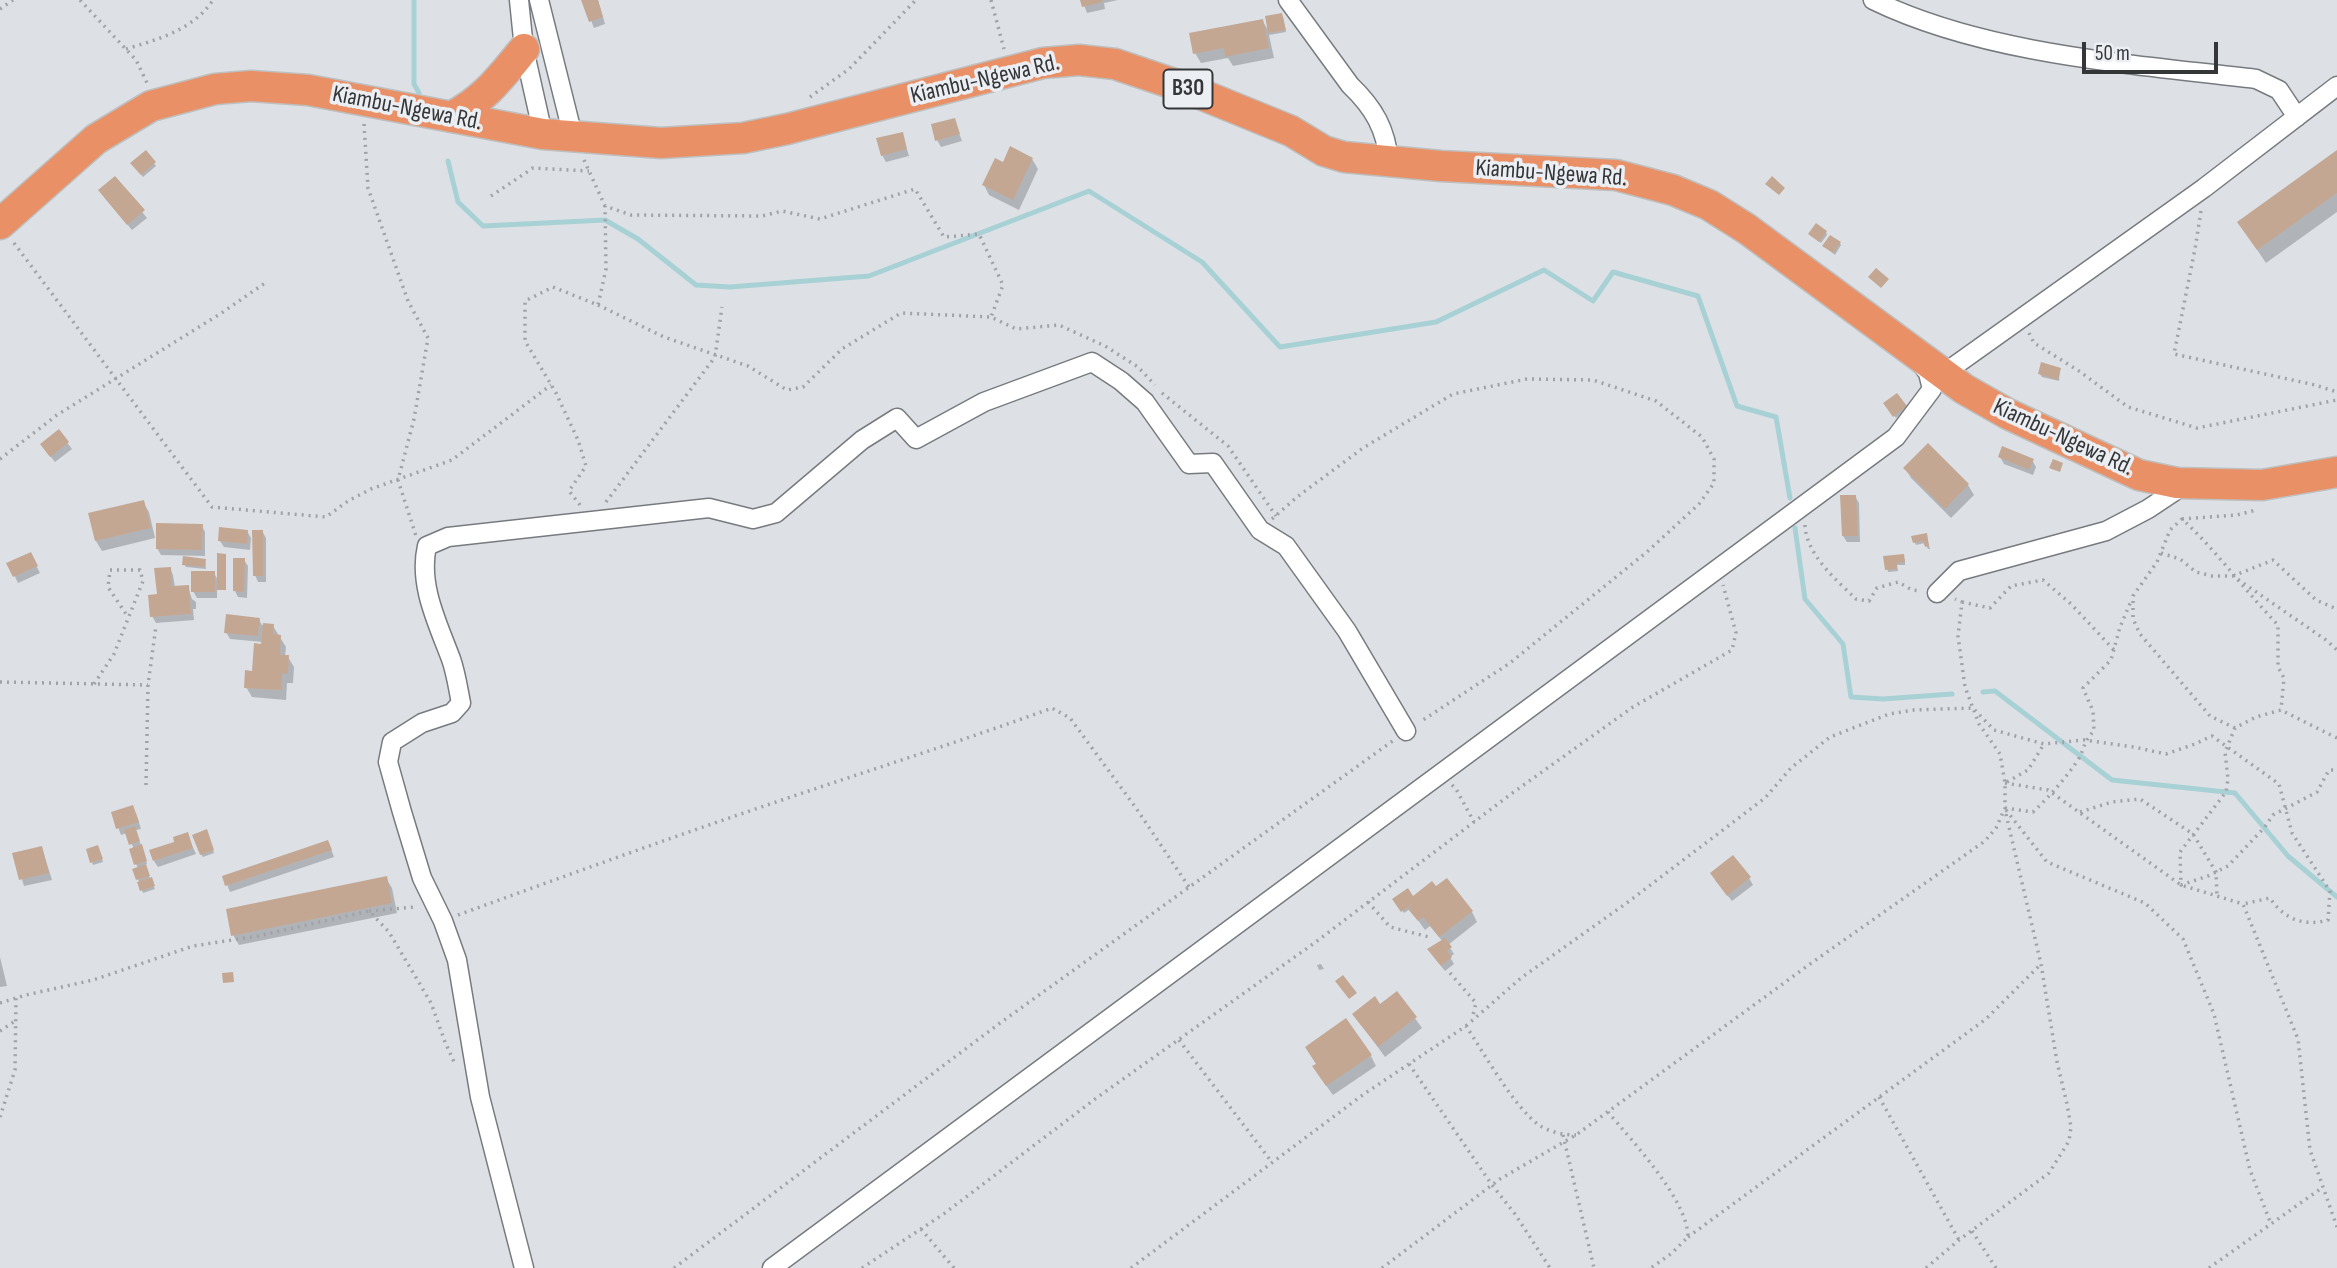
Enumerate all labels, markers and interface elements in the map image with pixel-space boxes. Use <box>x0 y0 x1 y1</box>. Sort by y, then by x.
scale bar <box>2085 28 2222 72</box>
text: 50 m <box>2095 41 2130 66</box>
street label: Kiambu-Ngewa Rd. <box>908 49 1062 111</box>
road number: B30 <box>1164 69 1212 108</box>
street label: Kiambu-Ngewa Rd. <box>330 80 484 138</box>
street label: Kiambu-Ngewa Rd. <box>1474 154 1628 194</box>
street label: Kiambu-Ngewa Rd. <box>1988 393 2138 483</box>

